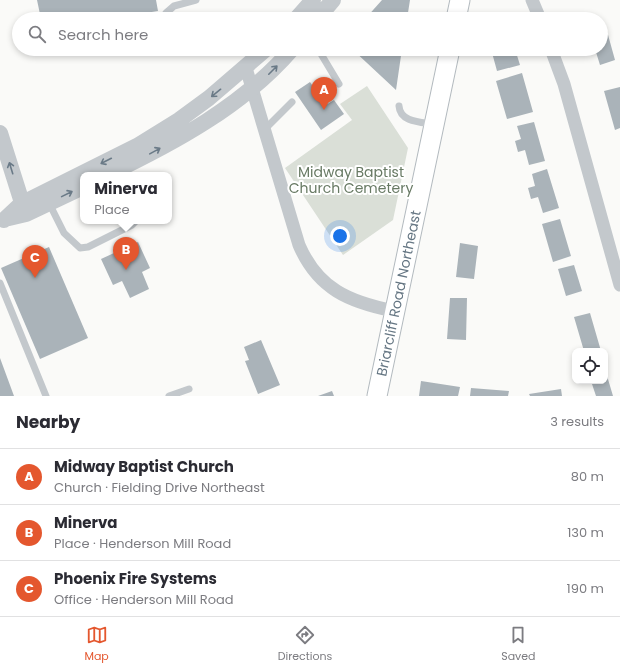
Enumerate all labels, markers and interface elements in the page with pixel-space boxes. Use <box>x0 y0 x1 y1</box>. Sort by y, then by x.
search box <box>12 12 608 56</box>
icon: search <box>26 23 48 45</box>
text: Search here <box>58 24 148 45</box>
one-way arrow <box>268 65 278 75</box>
pin: A <box>311 77 337 110</box>
one-way arrow <box>210 88 221 97</box>
one-way arrow <box>149 147 161 155</box>
one-way arrow <box>100 158 112 166</box>
one-way arrow <box>7 162 14 175</box>
park label: Midway Baptist Church Cemetery <box>289 162 413 198</box>
popup <box>80 172 172 224</box>
text: Minerva <box>94 178 158 199</box>
one-way arrow <box>61 190 73 197</box>
text: Place <box>94 200 130 219</box>
street label: Briarcliff Road Northeast <box>371 208 426 378</box>
your location <box>330 226 350 246</box>
pin: B <box>113 237 139 270</box>
pin: C <box>22 245 48 278</box>
map controls <box>572 348 608 384</box>
button: locate <box>572 348 608 384</box>
text: Nearby <box>16 410 80 434</box>
text: 3 results <box>550 412 604 431</box>
text: Midway Baptist Church <box>54 456 234 477</box>
text: A <box>24 467 34 486</box>
text: 80 m <box>571 467 604 486</box>
text: Church · Fielding Drive Northeast <box>54 478 265 497</box>
text: Minerva <box>54 512 118 533</box>
text: B <box>25 523 33 542</box>
text: 130 m <box>567 523 604 542</box>
text: Place · Henderson Mill Road <box>54 534 231 553</box>
text: Phoenix Fire Systems <box>54 568 217 589</box>
text: C <box>24 579 34 598</box>
text: 190 m <box>567 579 604 598</box>
text: Office · Henderson Mill Road <box>54 590 234 609</box>
tab: Map <box>84 624 109 665</box>
tab: Directions <box>278 624 332 665</box>
tab: Saved <box>501 624 536 665</box>

